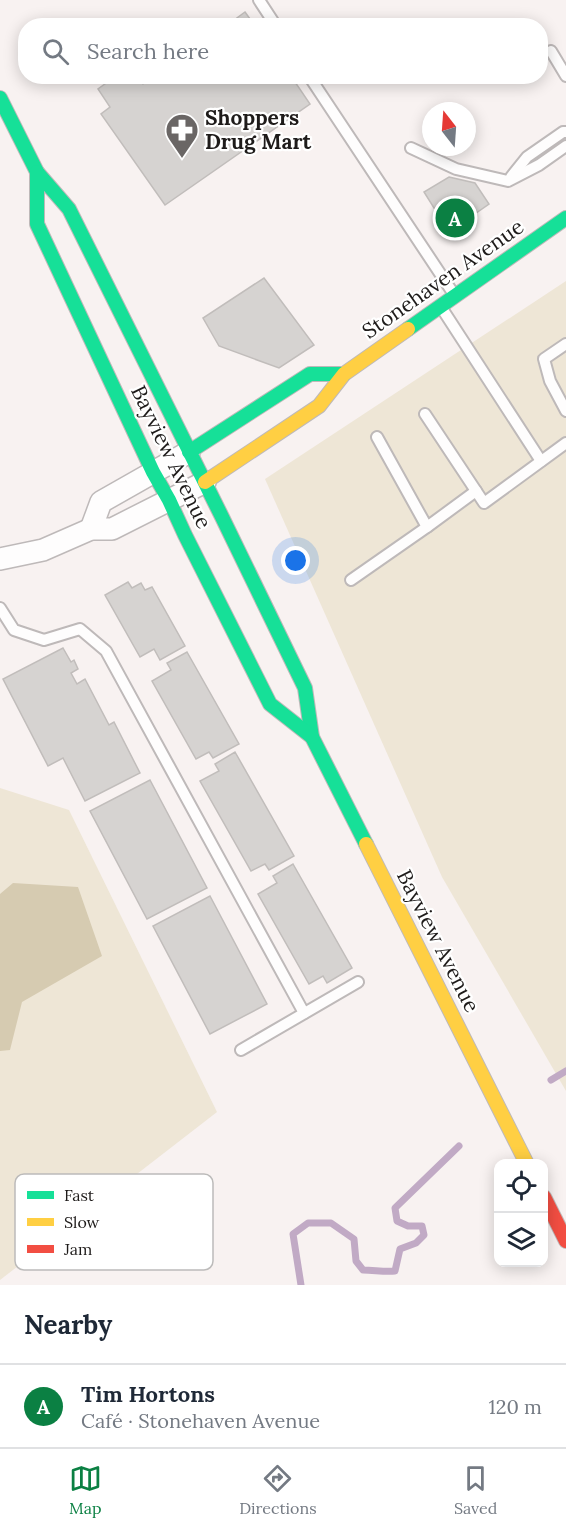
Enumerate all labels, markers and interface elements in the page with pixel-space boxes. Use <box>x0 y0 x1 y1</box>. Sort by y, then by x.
search box <box>18 18 548 84</box>
icon: search <box>39 35 72 68</box>
text: Search here <box>87 37 209 65</box>
north arrow <box>422 102 476 156</box>
place label: Shoppers Drug Mart <box>205 104 311 155</box>
pharmacy icon: Shoppers Drug Mart <box>164 112 200 159</box>
pin: A <box>436 196 474 240</box>
street label: Stonehaven Avenue <box>358 214 528 344</box>
street label: Bayview Avenue <box>125 381 218 533</box>
your location <box>281 546 310 575</box>
street label: Bayview Avenue <box>391 865 486 1016</box>
map controls <box>494 1159 548 1267</box>
button: locate <box>494 1159 548 1213</box>
legend <box>15 1174 213 1270</box>
text: Fast <box>64 1185 95 1205</box>
text: Slow <box>64 1212 100 1232</box>
button: layers <box>494 1213 548 1267</box>
text: Jam <box>63 1239 92 1259</box>
text: Nearby <box>24 1308 112 1341</box>
text: Tim Hortons <box>81 1380 215 1408</box>
text: A <box>37 1394 50 1419</box>
text: 120 m <box>488 1394 542 1419</box>
text: Café · Stonehaven Avenue <box>81 1408 320 1433</box>
tab: Map <box>69 1462 102 1518</box>
tab: Directions <box>239 1462 317 1518</box>
tab: Saved <box>454 1462 497 1518</box>

